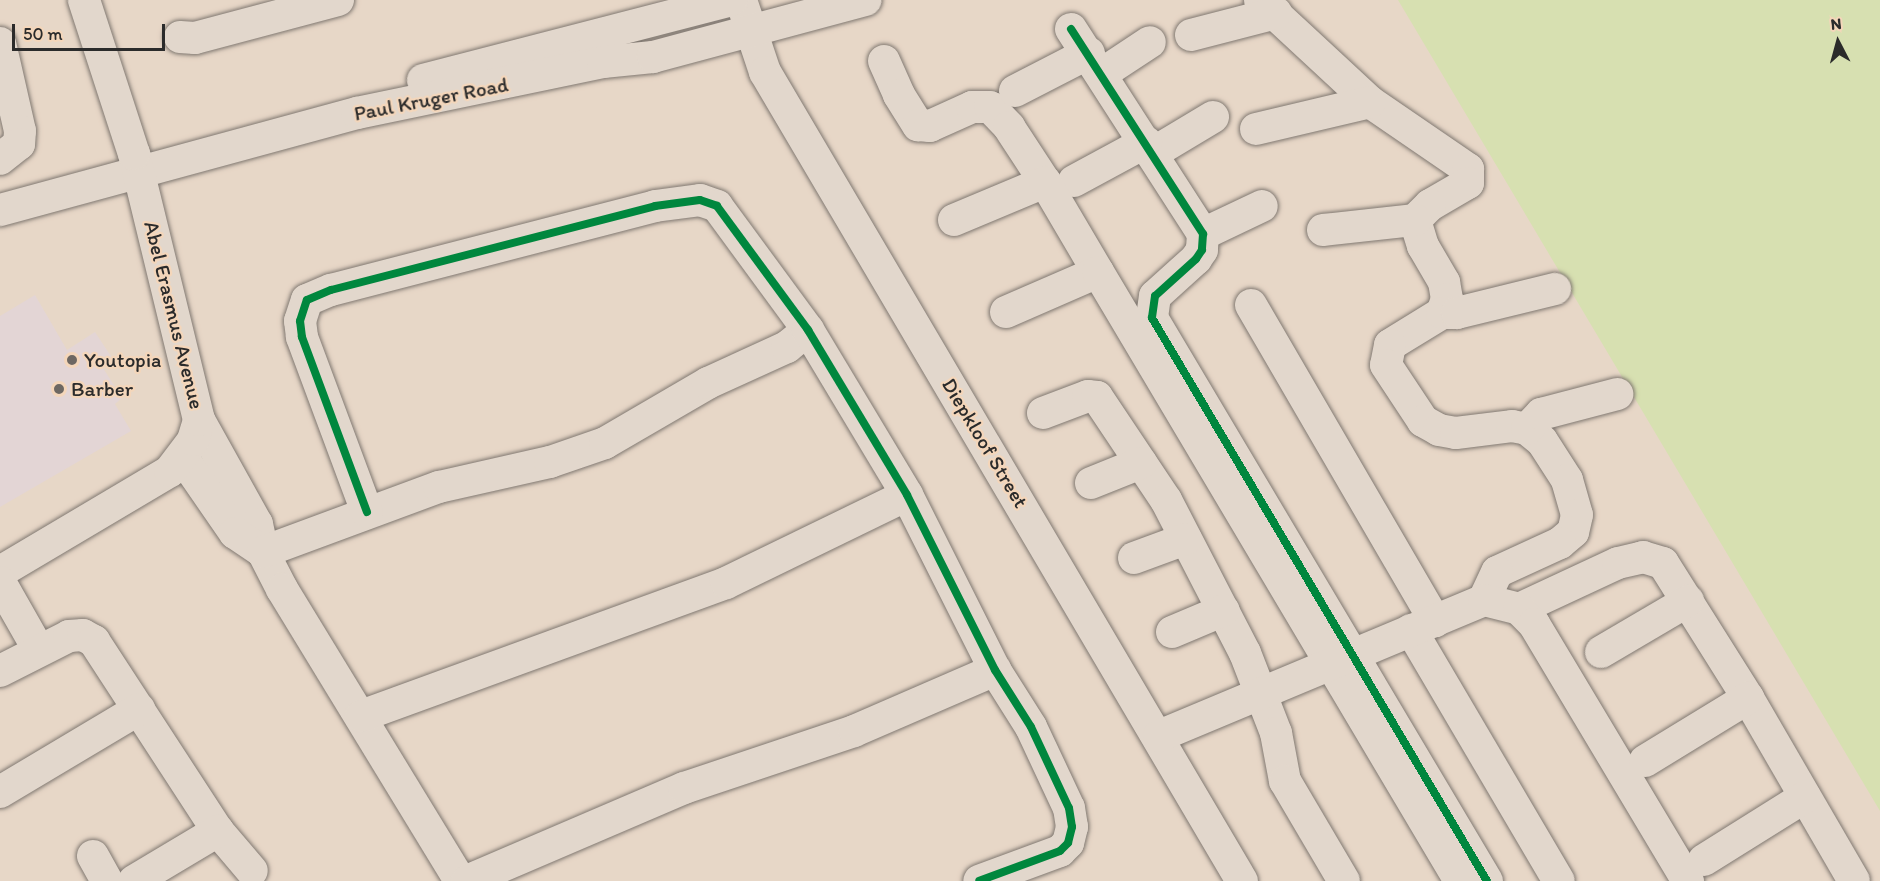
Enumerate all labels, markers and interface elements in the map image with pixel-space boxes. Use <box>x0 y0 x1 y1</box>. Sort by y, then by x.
scale bar <box>15 12 168 50</box>
north arrow <box>1808 12 1868 72</box>
text: N <box>1830 14 1842 34</box>
text: 50 m <box>23 23 63 45</box>
street label: Paul Kruger Road <box>352 72 510 126</box>
street label: Abel Erasmus Avenue <box>138 218 210 412</box>
place label: Youtopia <box>84 347 161 373</box>
marker: Youtopia <box>65 353 79 367</box>
street label: Diepkloof Street <box>936 374 1034 512</box>
place label: Barber <box>71 376 133 402</box>
marker: Barber <box>52 382 66 396</box>

